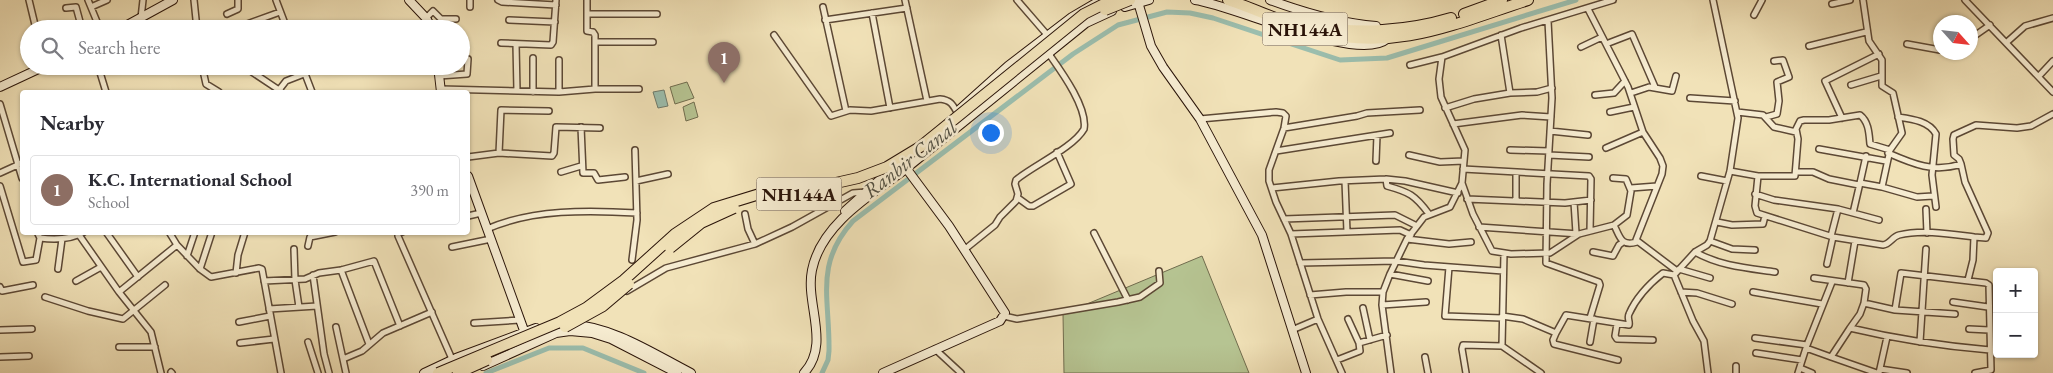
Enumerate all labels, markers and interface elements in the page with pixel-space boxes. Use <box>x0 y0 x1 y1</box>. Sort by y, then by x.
road number: NH144A <box>1262 12 1348 46</box>
north arrow <box>1933 15 1978 60</box>
search box <box>20 20 470 75</box>
icon: search <box>38 34 66 62</box>
text: Search here <box>78 35 160 60</box>
pin: 1 <box>708 42 740 83</box>
text: Nearby <box>40 109 104 136</box>
water label: Ranbir Canal <box>857 113 963 204</box>
your location <box>978 120 1004 146</box>
text: K.C. International School <box>88 167 292 192</box>
road number: NH144A <box>756 178 842 210</box>
text: 1 <box>53 180 61 201</box>
text: 390 m <box>410 180 449 201</box>
text: School <box>88 192 130 213</box>
map controls <box>1993 268 2038 358</box>
button: + <box>1993 268 2038 313</box>
button: − <box>1993 313 2038 358</box>

